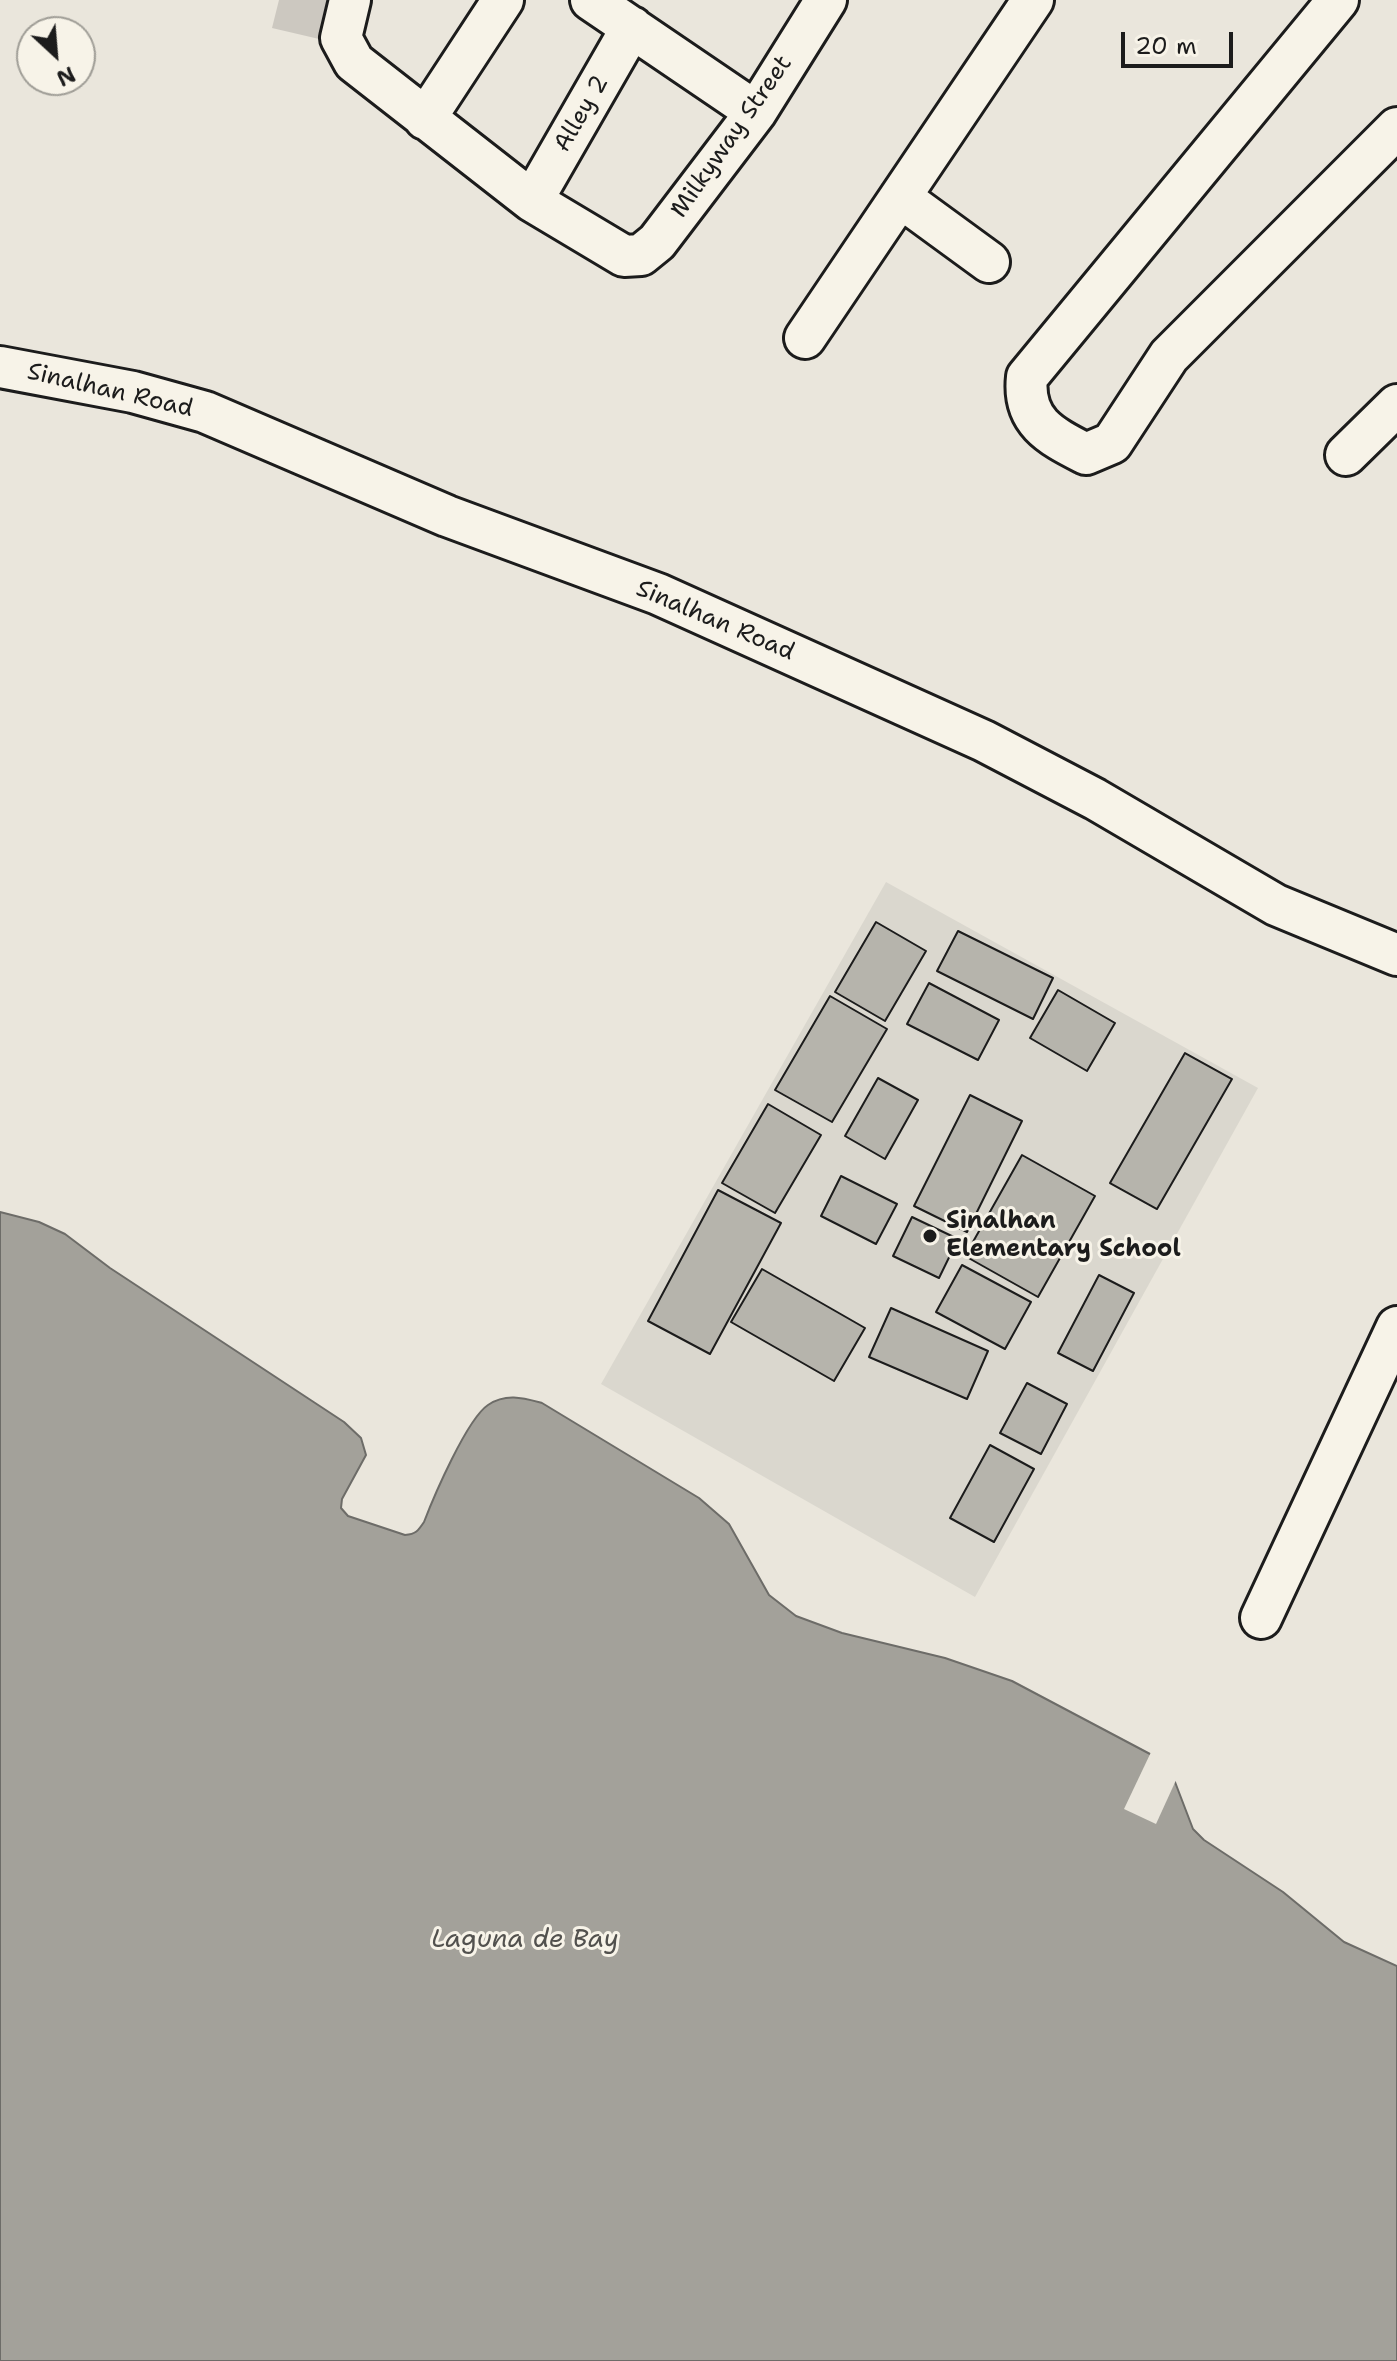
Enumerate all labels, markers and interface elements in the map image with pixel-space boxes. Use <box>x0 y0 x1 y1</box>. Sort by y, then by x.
north arrow <box>16 16 96 96</box>
scale bar <box>1125 16 1237 66</box>
text: 20 m <box>1135 30 1197 62</box>
street label: Milkyway Street <box>665 50 799 224</box>
text: N <box>52 59 80 93</box>
street label: Alley 2 <box>549 71 615 157</box>
street label: Sinalhan Road <box>24 358 196 424</box>
street label: Sinalhan Road <box>632 575 798 667</box>
place label: Sinalhan Elementary School <box>946 1208 1181 1264</box>
marker: Sinalhan Elementary School <box>921 1227 939 1245</box>
water label: Laguna de Bay <box>431 1924 619 1956</box>

